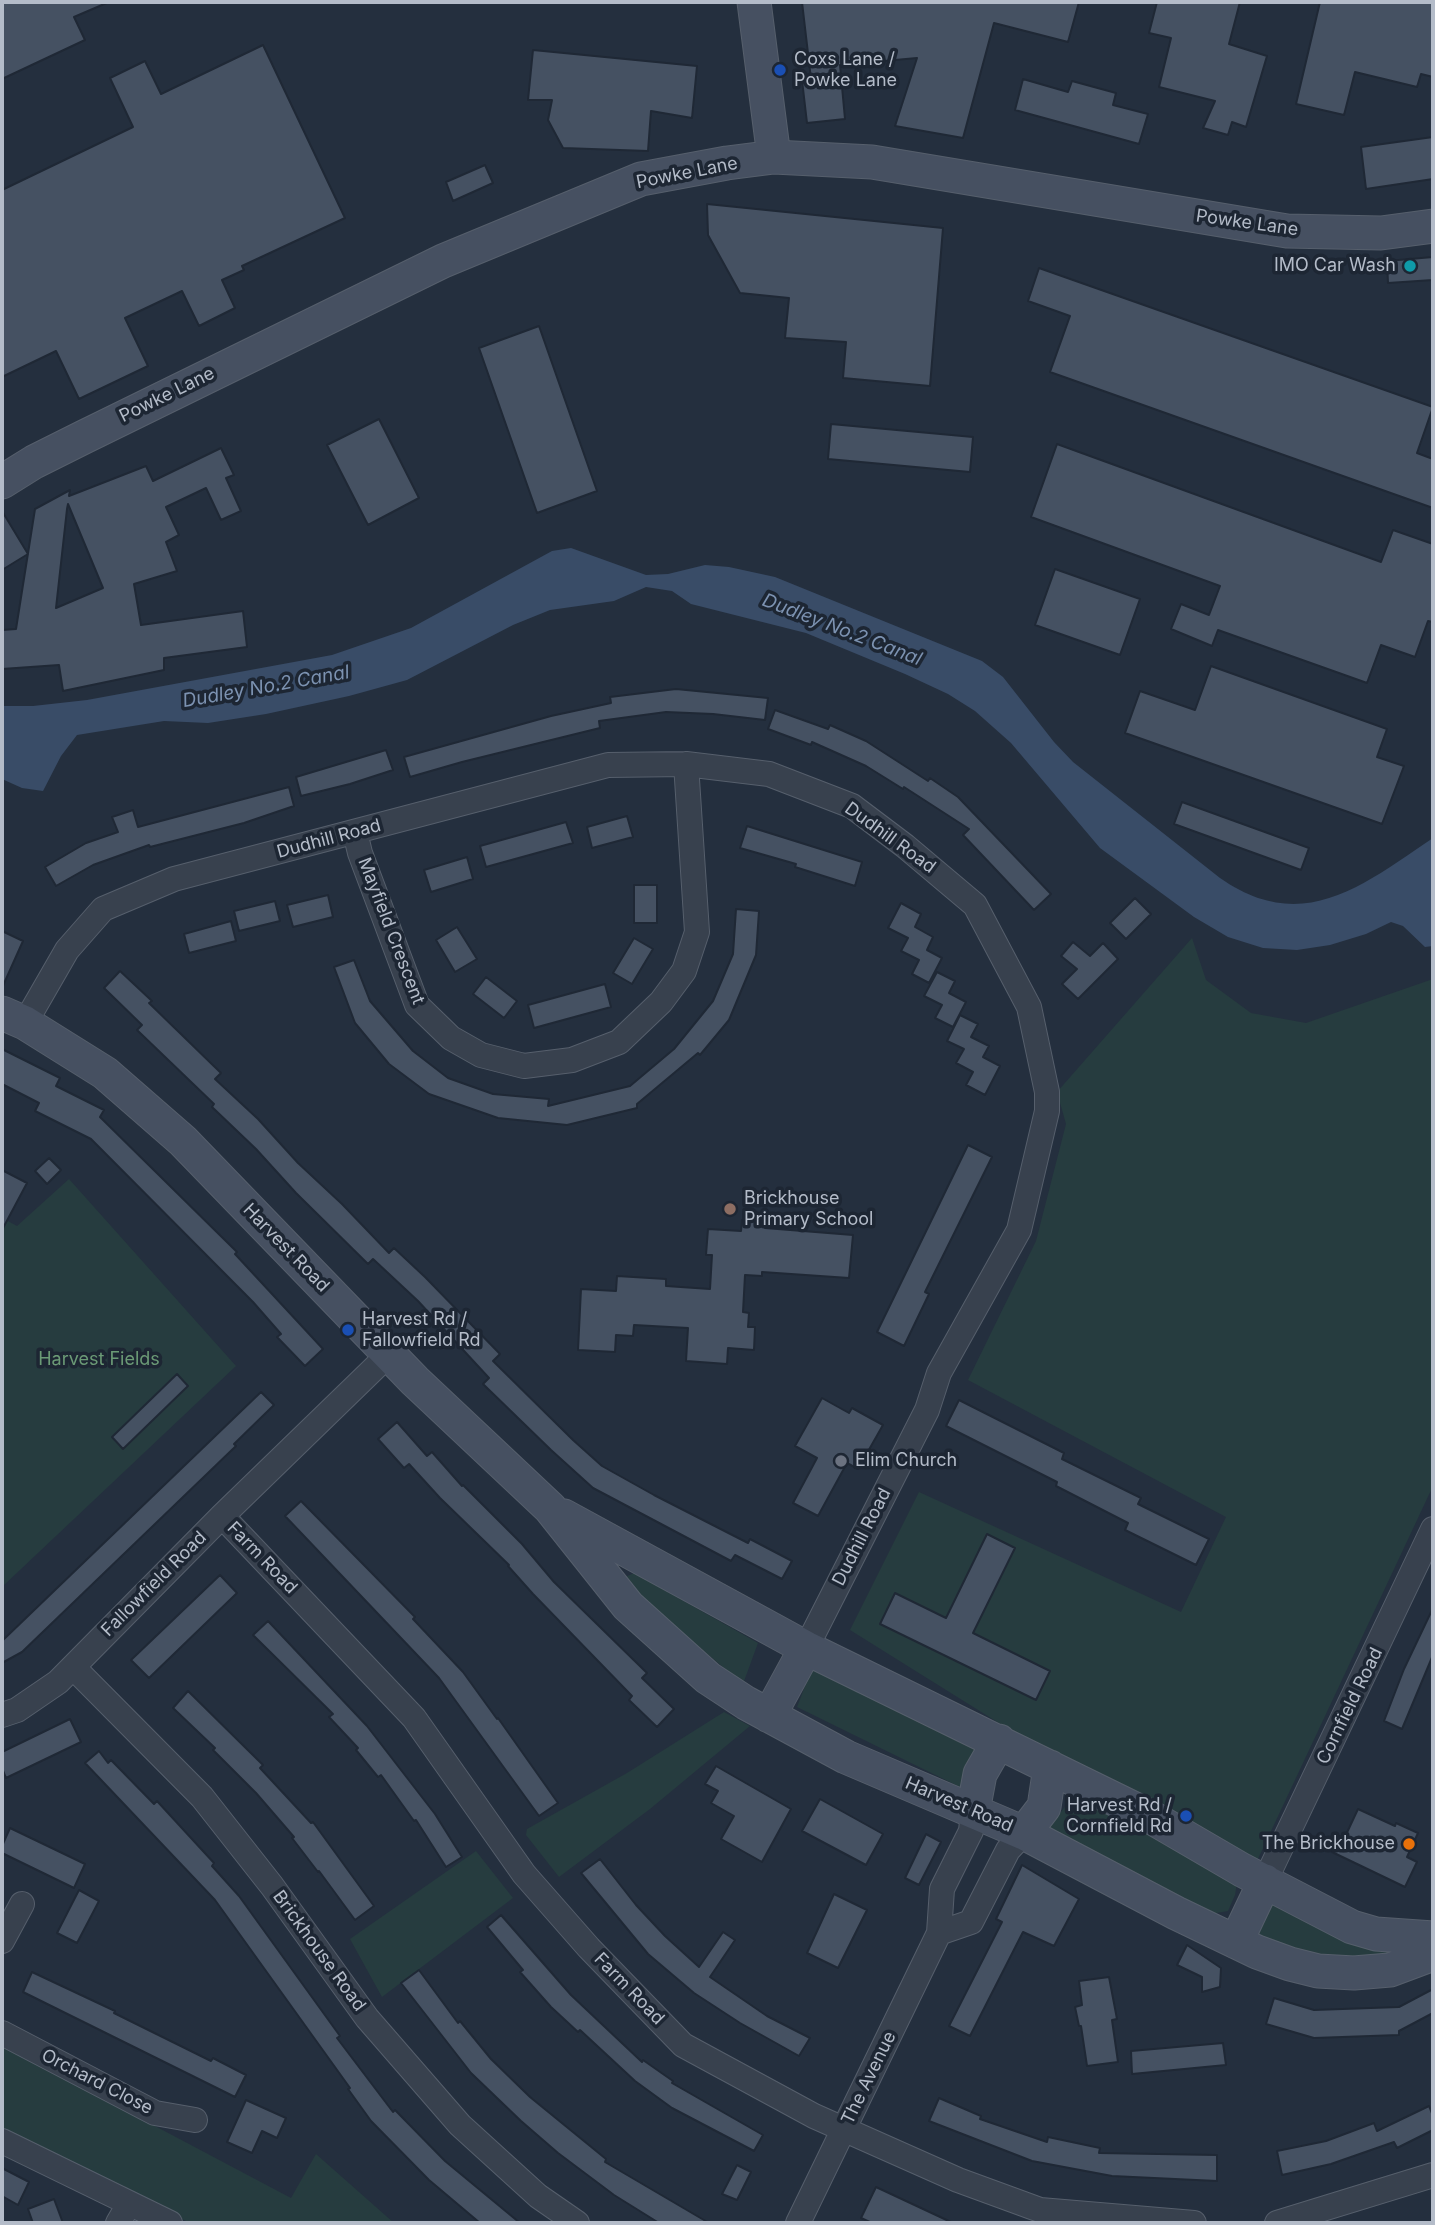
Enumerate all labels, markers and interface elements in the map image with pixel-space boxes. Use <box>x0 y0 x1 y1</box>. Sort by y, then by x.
place label: Coxs Lane / Powke Lane <box>794 49 897 92</box>
marker: Coxs Lane / Powke Lane <box>772 62 788 78</box>
street label: Powke Lane <box>634 153 740 193</box>
street label: Powke Lane <box>1194 205 1300 241</box>
place label: IMO Car Wash <box>1274 255 1396 277</box>
marker: IMO Car Wash <box>1402 258 1418 274</box>
street label: Powke Lane <box>116 363 218 427</box>
water label: Dudley No.2 Canal <box>759 589 925 671</box>
water label: Dudley No.2 Canal <box>181 661 351 713</box>
street label: Dudhill Road <box>840 798 940 878</box>
street label: Dudhill Road <box>275 815 383 863</box>
street label: Mayfield Crescent <box>353 855 429 1007</box>
place label: Brickhouse Primary School <box>744 1188 873 1230</box>
street label: Harvest Road <box>238 1199 334 1297</box>
marker: Brickhouse Primary School <box>722 1201 738 1217</box>
place label: Harvest Rd / Fallowfield Rd <box>362 1309 481 1352</box>
marker: Harvest Rd / Fallowfield Rd <box>340 1322 356 1338</box>
park label: Harvest Fields <box>38 1349 160 1371</box>
place label: Elim Church <box>855 1450 957 1472</box>
marker: Elim Church <box>833 1453 849 1469</box>
street label: Dudhill Road <box>828 1484 896 1590</box>
street label: Farm Road <box>222 1518 302 1598</box>
street label: Fallowfield Road <box>97 1527 211 1641</box>
street label: Cornfield Road <box>1312 1644 1388 1768</box>
street label: Harvest Road <box>902 1773 1016 1837</box>
place label: Harvest Rd / Cornfield Rd <box>1066 1795 1172 1838</box>
marker: Harvest Rd / Cornfield Rd <box>1178 1808 1194 1824</box>
place label: The Brickhouse <box>1262 1833 1395 1855</box>
marker: The Brickhouse <box>1401 1836 1417 1852</box>
street label: Brickhouse Road <box>268 1886 370 2016</box>
street label: Farm Road <box>589 1949 669 2029</box>
street label: The Avenue <box>837 2028 901 2128</box>
street label: Orchard Close <box>38 2045 156 2119</box>

